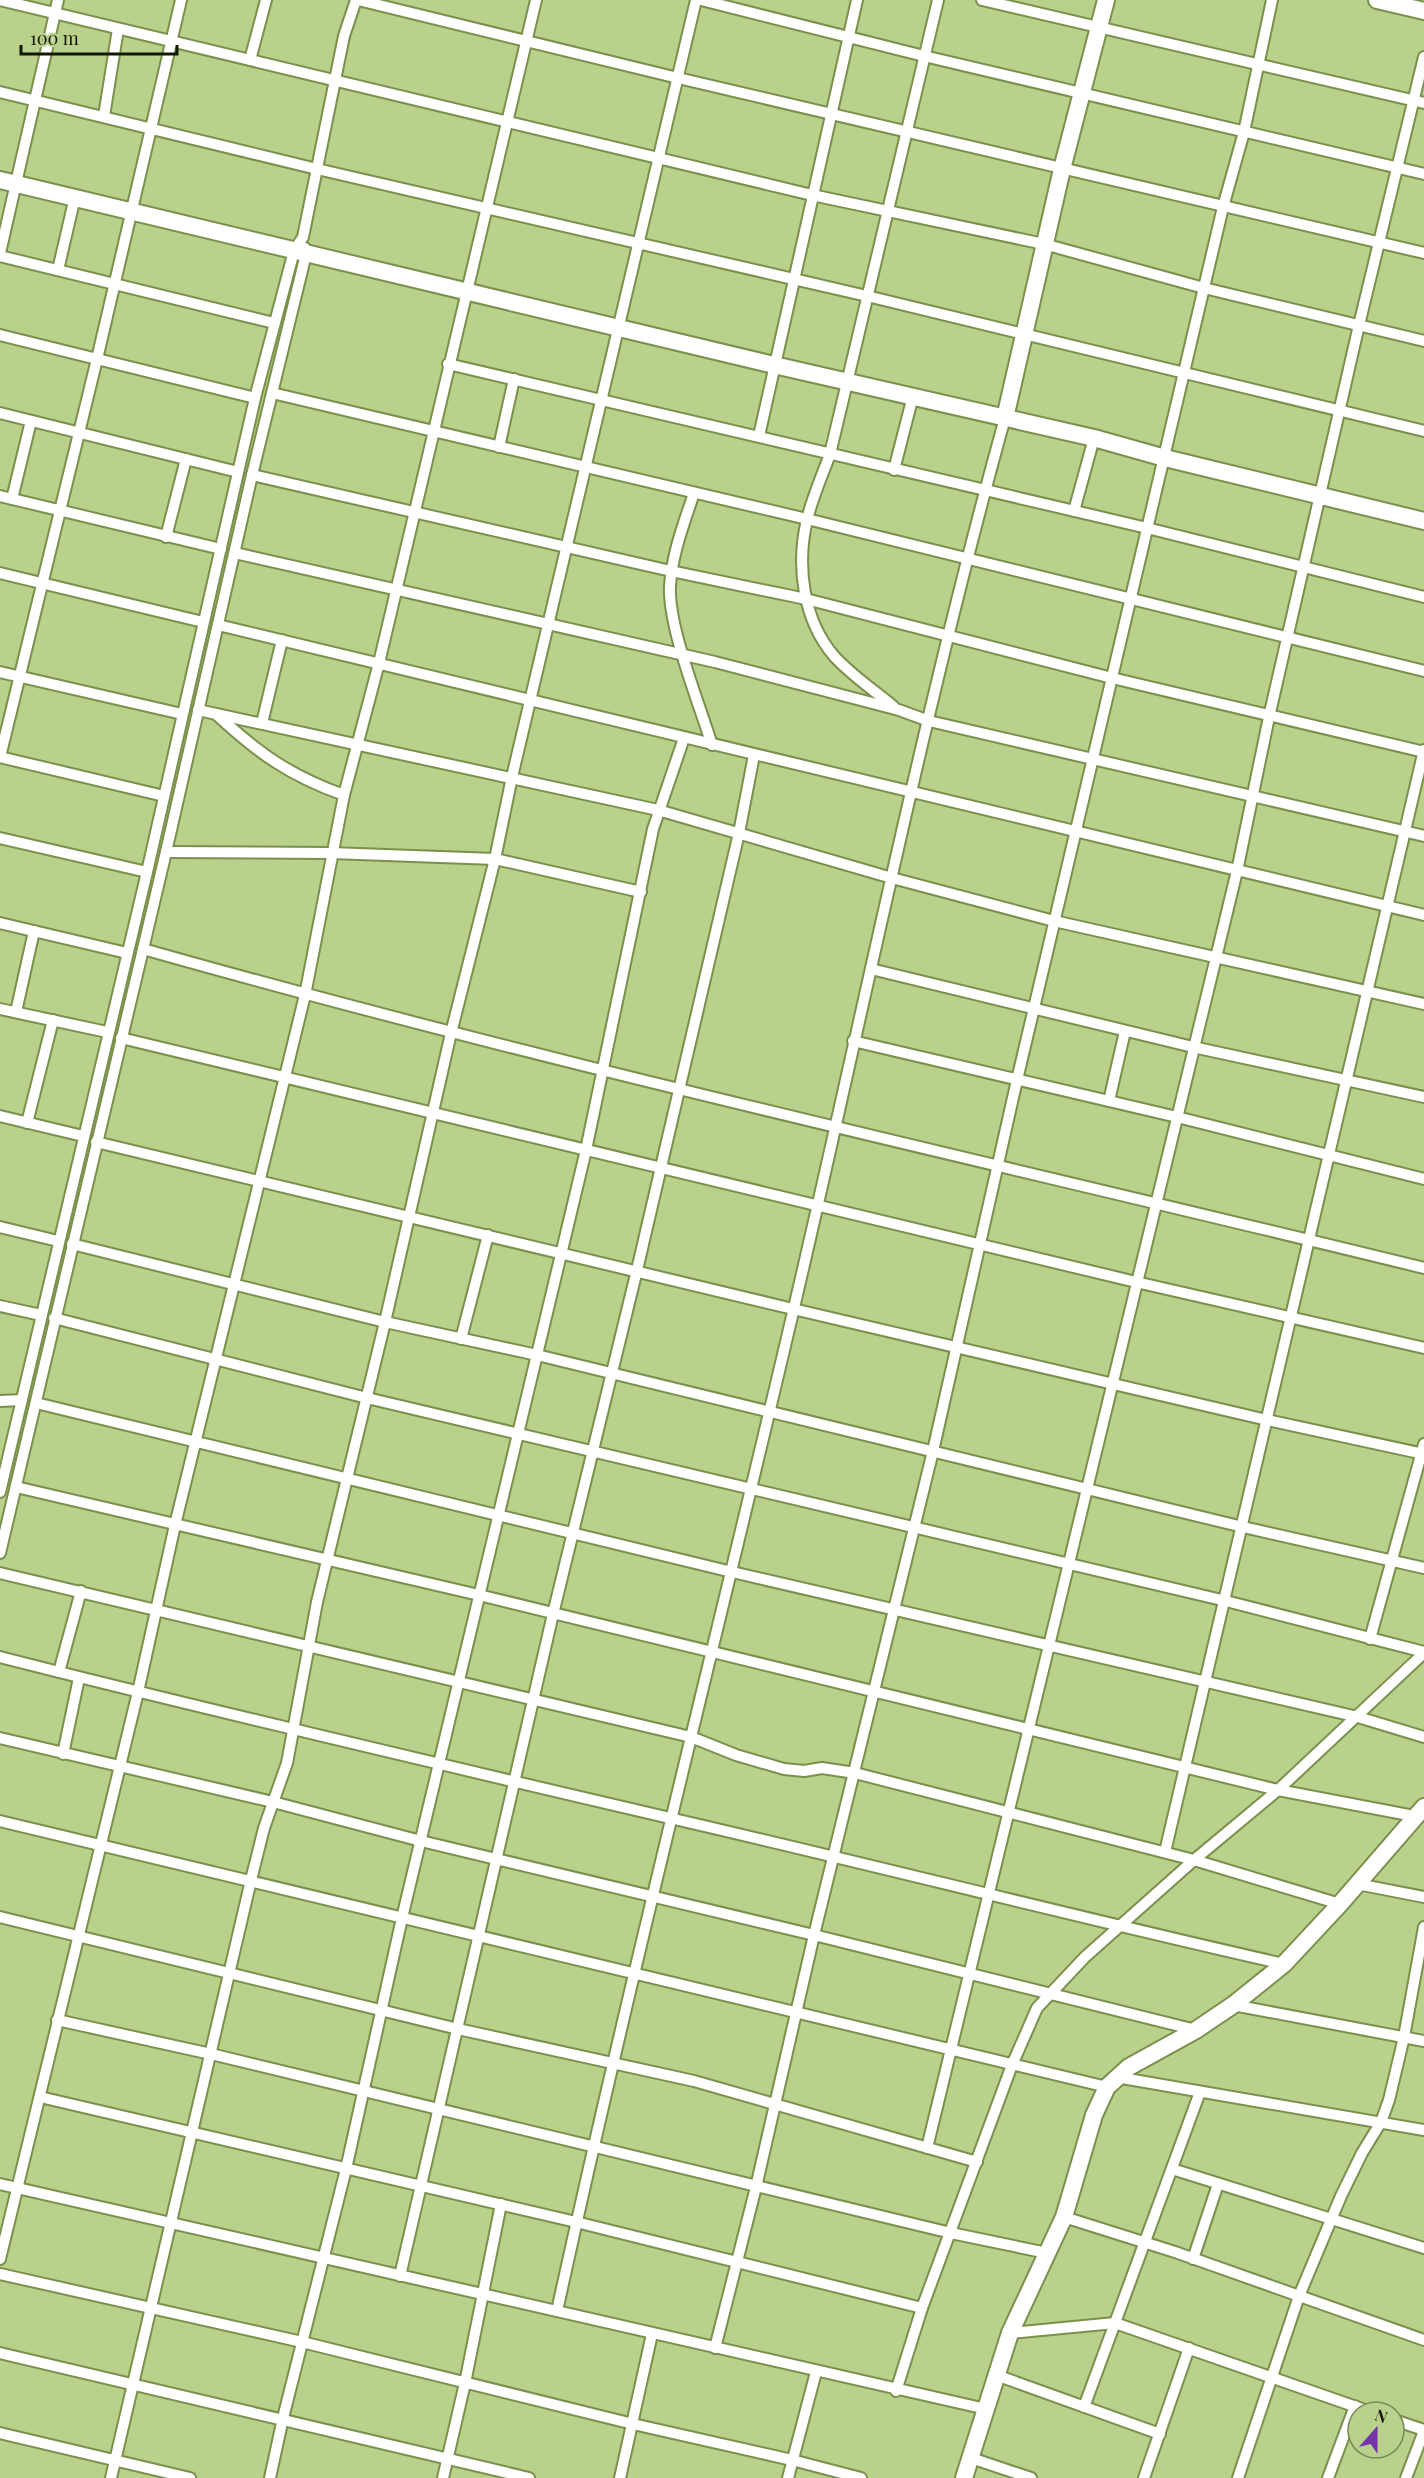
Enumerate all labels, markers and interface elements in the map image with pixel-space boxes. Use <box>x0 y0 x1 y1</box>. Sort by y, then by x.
scale bar <box>21 18 177 56</box>
text: 100 m <box>30 26 79 50</box>
north arrow <box>1346 2400 1406 2460</box>
text: N <box>1372 2404 1391 2428</box>

